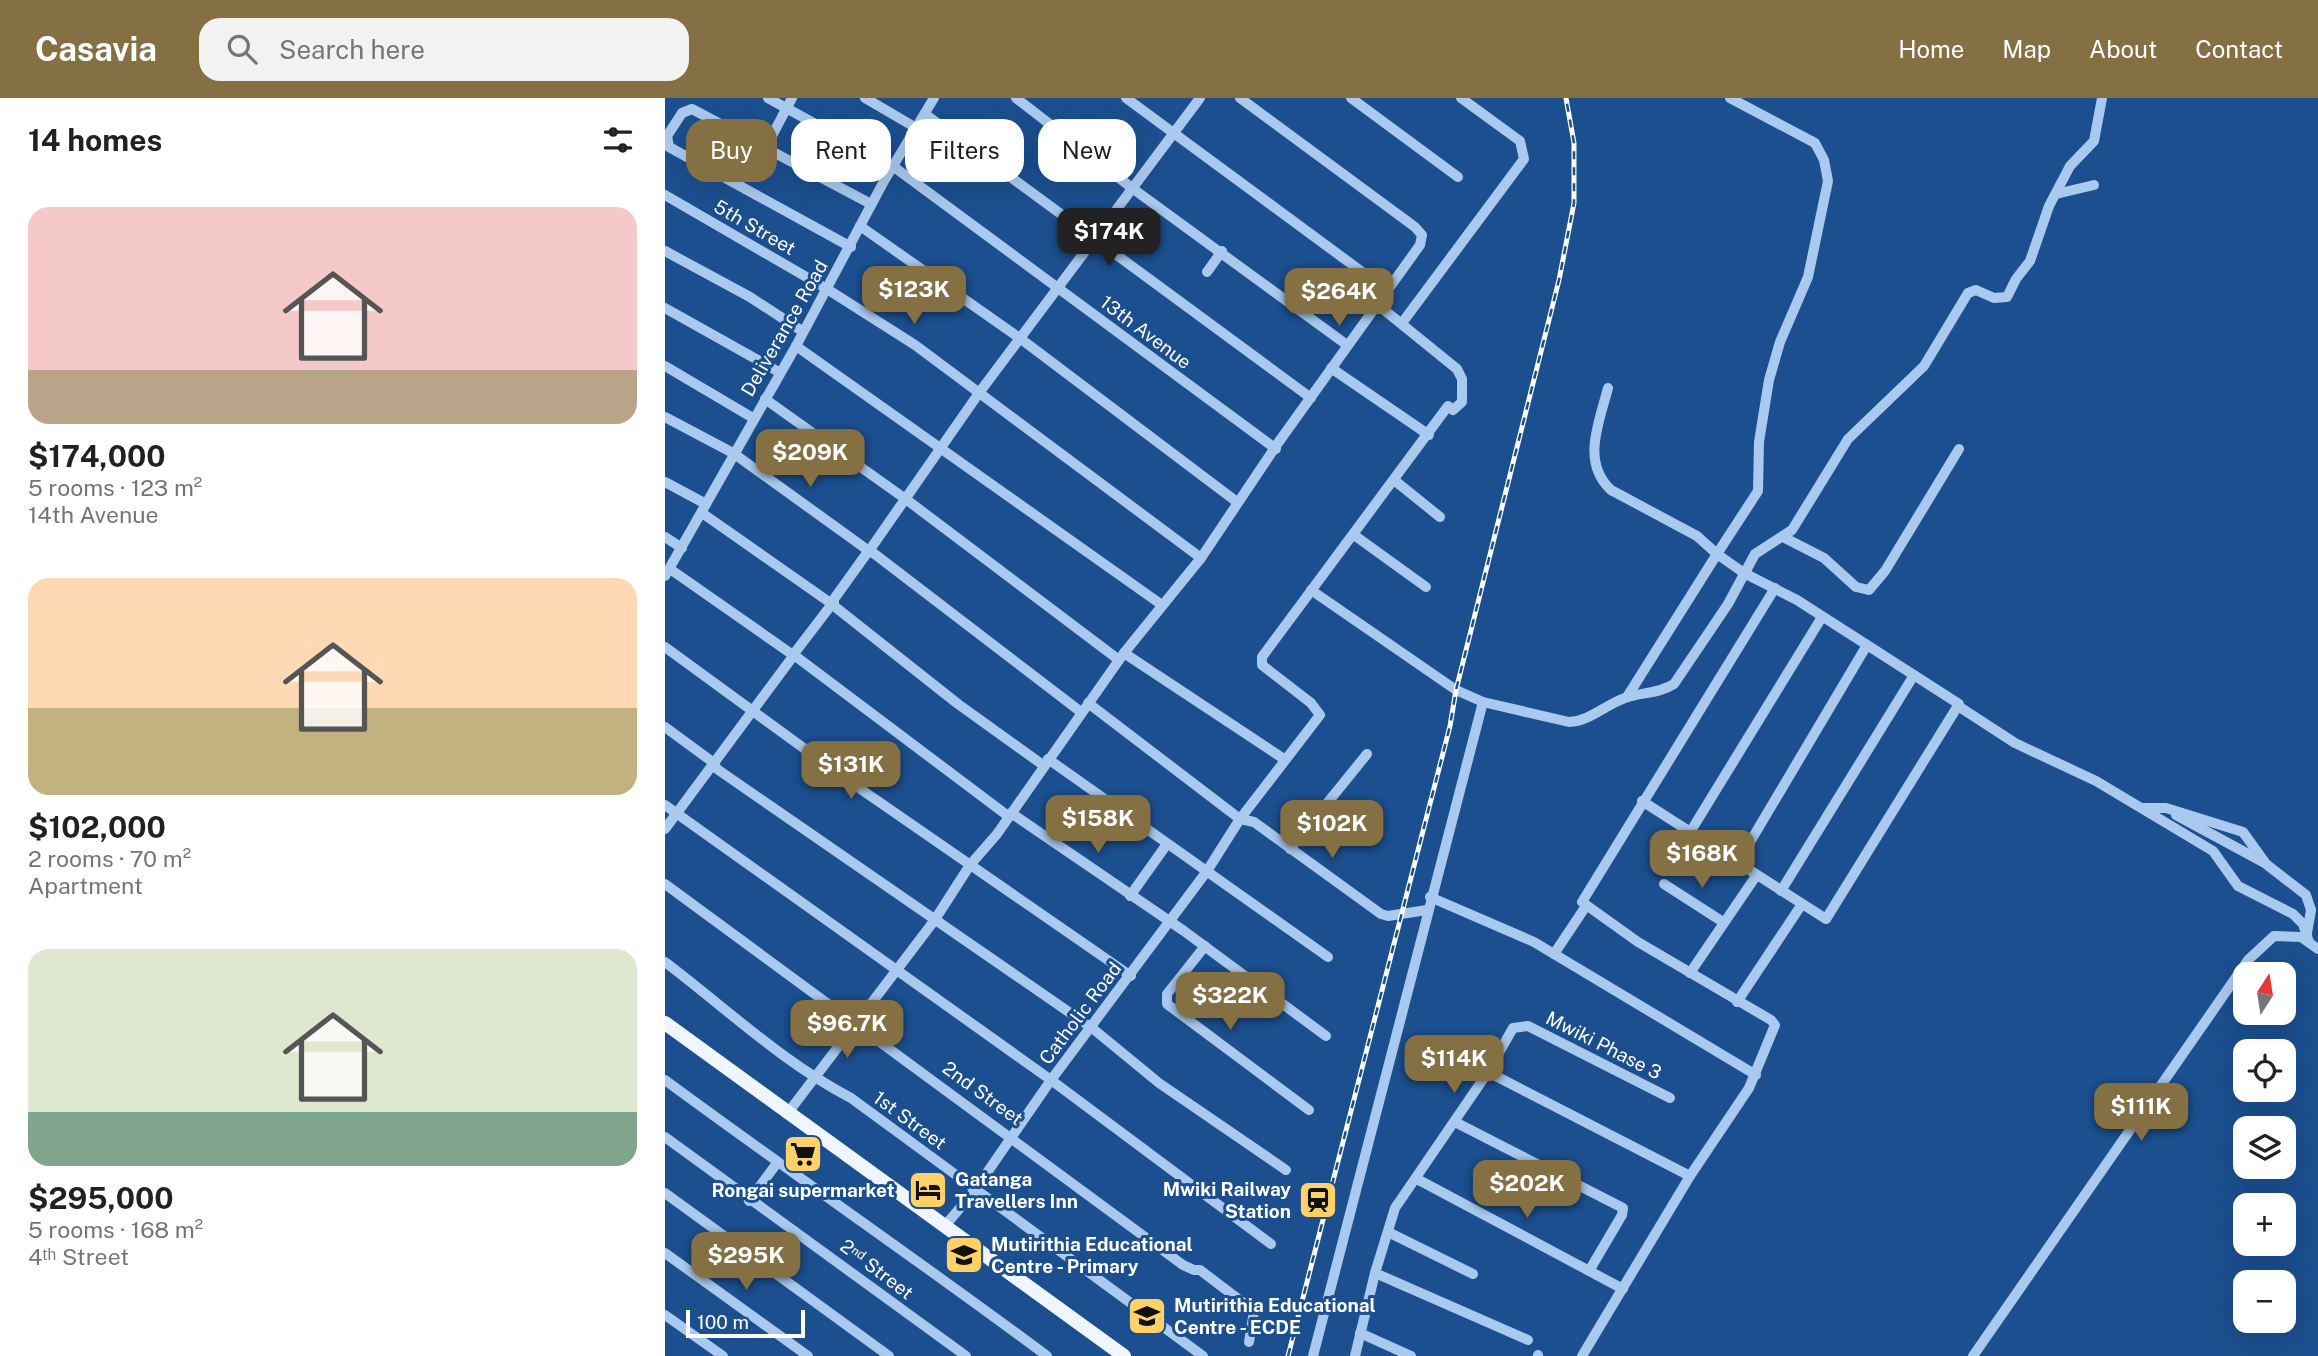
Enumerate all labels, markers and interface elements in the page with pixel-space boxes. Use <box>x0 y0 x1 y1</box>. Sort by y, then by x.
search box <box>199 18 689 81</box>
text: Casavia <box>35 30 157 68</box>
icon: search <box>223 30 261 68</box>
text: Search here <box>279 34 425 65</box>
text: Home <box>1898 35 1964 63</box>
text: Map <box>2002 35 2051 63</box>
text: About <box>2089 35 2157 63</box>
text: Contact <box>2195 35 2283 63</box>
chip: Buy <box>686 119 777 182</box>
chip: Rent <box>791 119 891 182</box>
chip: Filters <box>905 119 1024 182</box>
chip: New <box>1038 119 1136 182</box>
icon: filters <box>599 121 637 159</box>
text: 14 homes <box>28 122 162 158</box>
street label: 5th Street <box>710 195 800 259</box>
pin: $174K <box>1060 208 1158 268</box>
text: $174K <box>1073 217 1145 244</box>
icon: home <box>270 253 396 379</box>
street label: Deliverance Road <box>736 256 832 400</box>
pin: $123K <box>865 266 963 326</box>
pin: $264K <box>1290 268 1388 328</box>
text: $123K <box>878 275 950 302</box>
text: $264K <box>1301 277 1377 304</box>
street label: 13th Avenue <box>1096 291 1196 373</box>
pin: $209K <box>761 430 859 489</box>
text: $174,000 <box>28 438 165 474</box>
text: $209K <box>772 438 848 465</box>
text: 5 rooms · 123 m² <box>28 474 202 501</box>
text: 14th Avenue <box>28 501 159 528</box>
icon: home <box>270 624 396 750</box>
pin: $131K <box>802 742 900 801</box>
text: $131K <box>817 750 885 777</box>
pin: $158K <box>1049 796 1147 855</box>
pin: $102K <box>1283 800 1381 860</box>
text: $158K <box>1062 804 1134 831</box>
text: $102,000 <box>28 809 166 845</box>
text: $102K <box>1296 809 1368 836</box>
pin: $168K <box>1653 830 1751 890</box>
text: $168K <box>1666 839 1738 866</box>
text: 2 rooms · 70 m² <box>28 845 191 872</box>
text: Apartment <box>28 872 143 899</box>
street label: Catholic Road <box>1034 958 1126 1068</box>
north arrow <box>2233 962 2296 1026</box>
map controls <box>2233 962 2296 1333</box>
pin: $322K <box>1181 972 1279 1032</box>
text: $322K <box>1192 981 1268 1008</box>
icon: home <box>270 994 396 1120</box>
pin: $96.7K <box>790 1000 904 1060</box>
street label: Mwiki Phase 3 <box>1543 1006 1665 1084</box>
text: $96.7K <box>806 1009 888 1036</box>
pin: $114K <box>1405 1035 1503 1095</box>
button: locate <box>2233 1039 2296 1102</box>
text: $114K <box>1421 1044 1487 1071</box>
street label: 2nd Street <box>939 1057 1027 1129</box>
pin: $111K <box>2092 1084 2190 1143</box>
street label: 1st Street <box>869 1086 951 1154</box>
text: $111K <box>2110 1092 2172 1119</box>
button: layers <box>2233 1116 2296 1179</box>
supermarket icon: Rongai supermarket <box>782 1133 824 1175</box>
pin: $202K <box>1478 1160 1576 1220</box>
place label: Gatanga Travellers Inn <box>955 1168 1078 1212</box>
hotel icon: Gatanga Travellers Inn <box>907 1169 949 1211</box>
text: $202K <box>1489 1169 1565 1196</box>
place label: Mwiki Railway Station <box>1163 1178 1291 1222</box>
place label: Rongai supermarket <box>711 1179 895 1201</box>
station icon: Mwiki Railway Station <box>1297 1179 1339 1221</box>
text: $295,000 <box>28 1180 174 1216</box>
button: + <box>2233 1193 2296 1256</box>
text: 5 rooms · 168 m² <box>28 1216 203 1243</box>
pin: $295K <box>697 1232 795 1292</box>
place label: Mutirithia Educational Centre - Primary <box>991 1233 1193 1277</box>
street label: 2ⁿᵈ Street <box>836 1234 918 1304</box>
school or university icon: Mutirithia Educational Centre - Primary <box>943 1234 985 1276</box>
text: $295K <box>707 1241 785 1268</box>
text: 4ᵗʰ Street <box>28 1243 129 1270</box>
button: − <box>2233 1270 2296 1333</box>
place label: Mutirithia Educational Centre - ECDE <box>1174 1294 1376 1338</box>
school or university icon: Mutirithia Educational Centre - ECDE <box>1126 1295 1168 1337</box>
scale bar <box>686 1307 805 1339</box>
text: 100 m <box>697 1311 749 1333</box>

